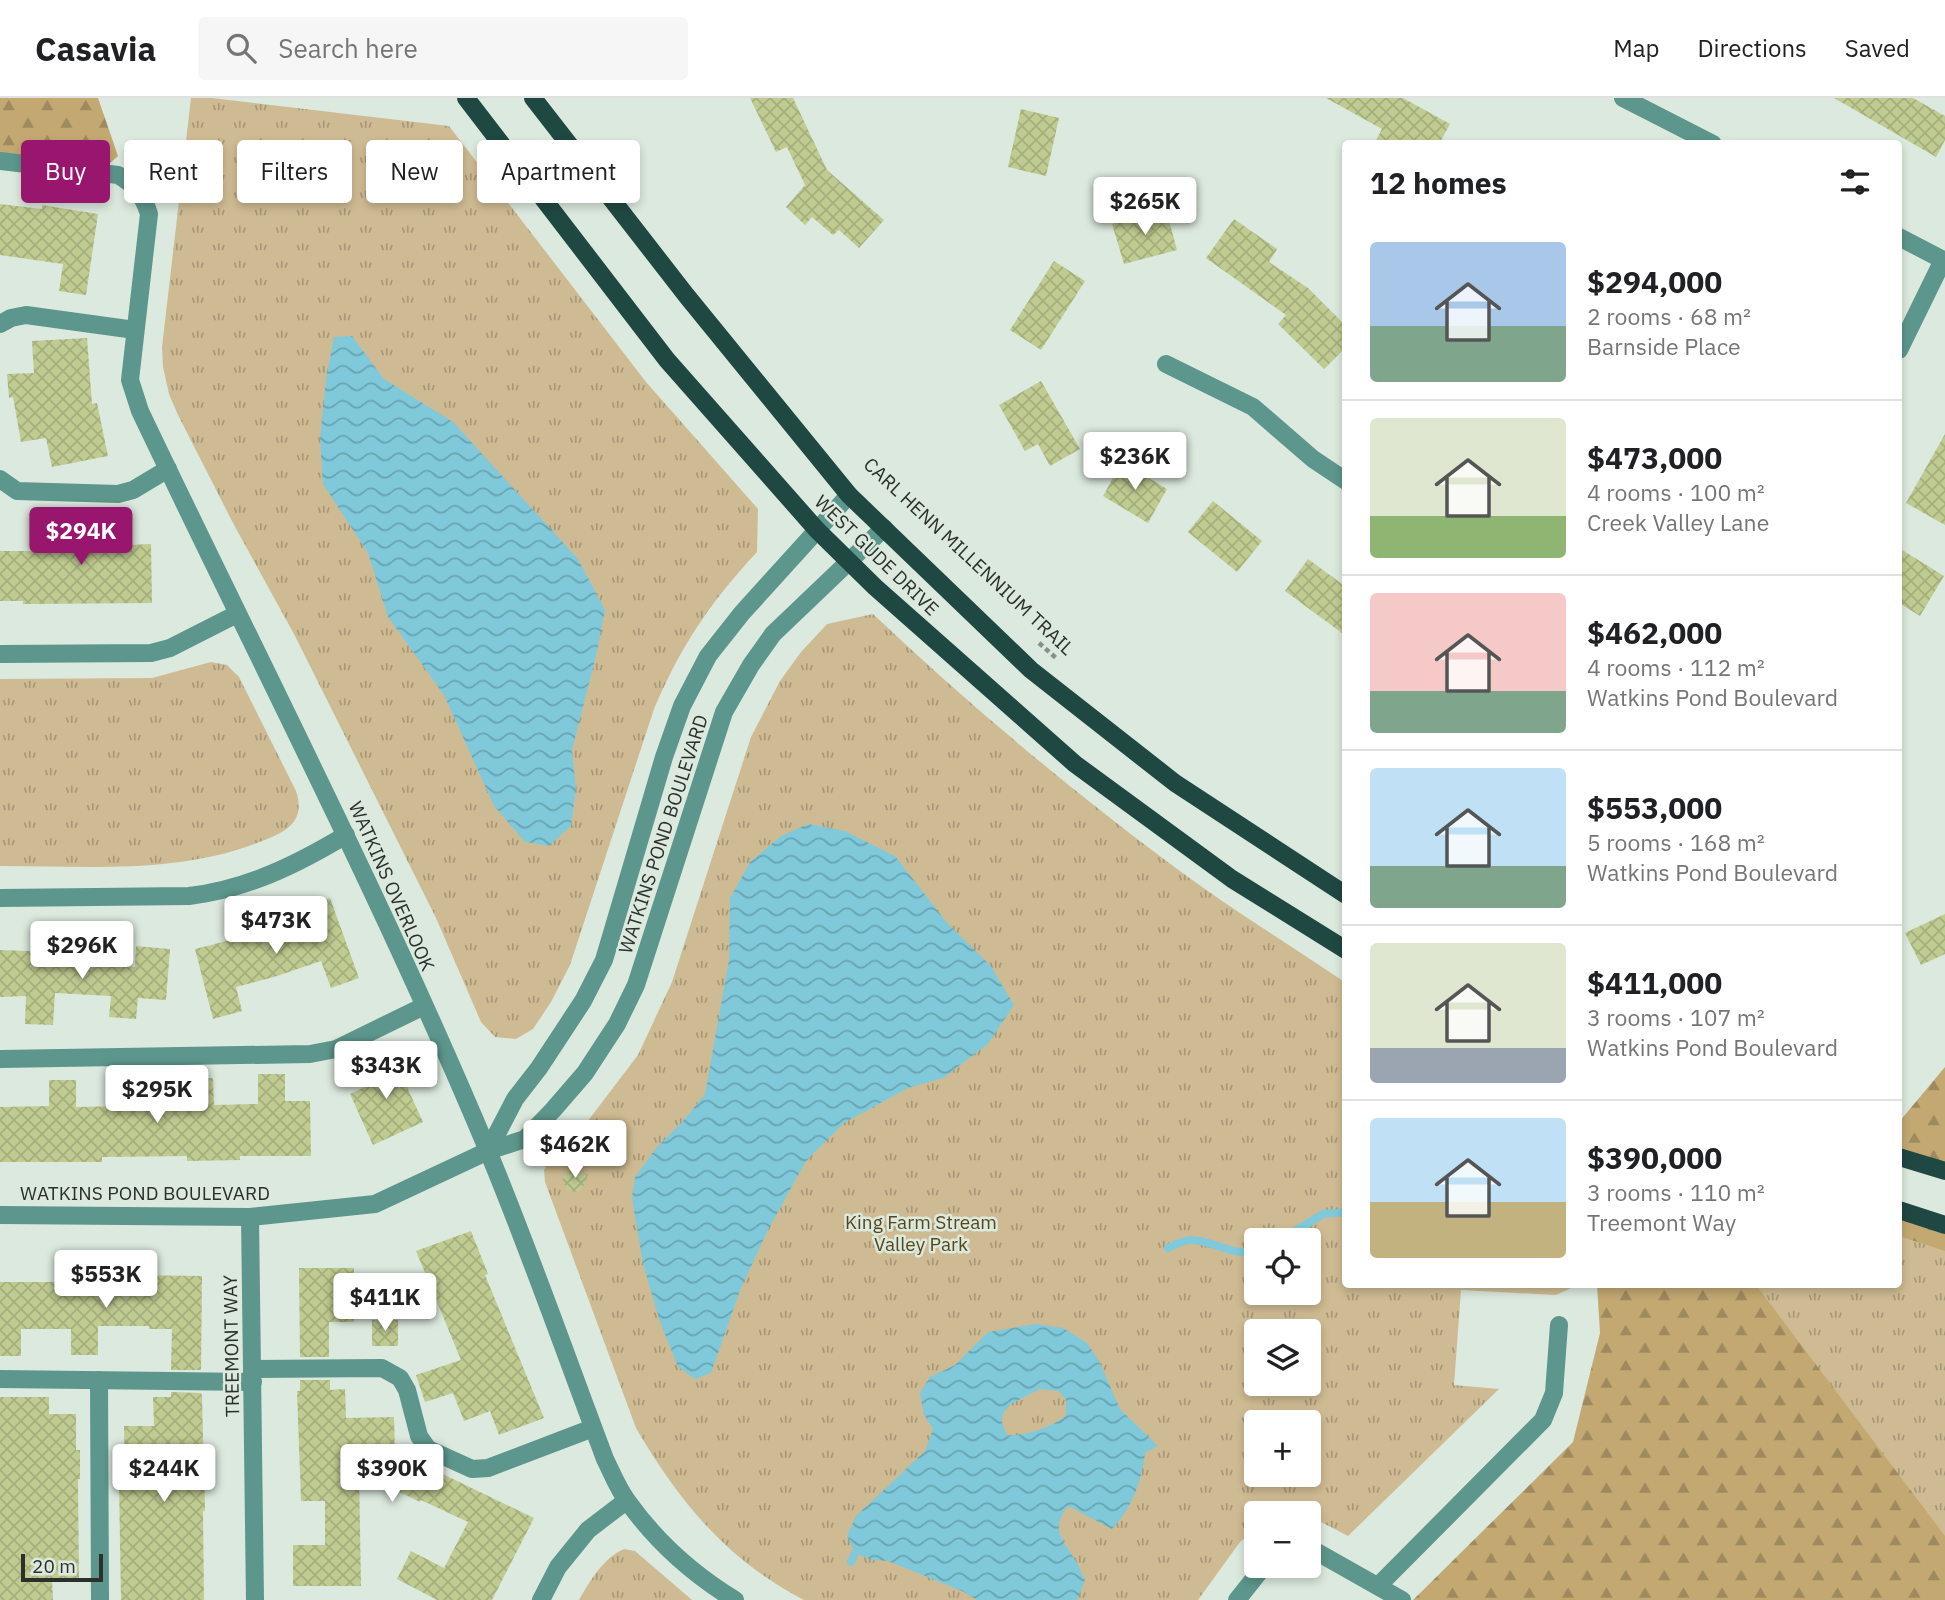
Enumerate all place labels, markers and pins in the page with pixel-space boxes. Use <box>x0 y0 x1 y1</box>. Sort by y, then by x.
pin: $265K <box>1096 178 1194 237</box>
pin: $236K <box>1086 432 1184 492</box>
pin: $294K <box>32 508 130 567</box>
pin: $473K <box>227 896 325 956</box>
pin: $296K <box>33 922 131 981</box>
pin: $343K <box>337 1042 435 1101</box>
pin: $295K <box>108 1066 206 1125</box>
pin: $462K <box>526 1121 624 1180</box>
pin: $553K <box>57 1250 155 1310</box>
pin: $411K <box>336 1274 434 1333</box>
pin: $244K <box>115 1444 213 1504</box>
pin: $390K <box>343 1444 441 1504</box>

